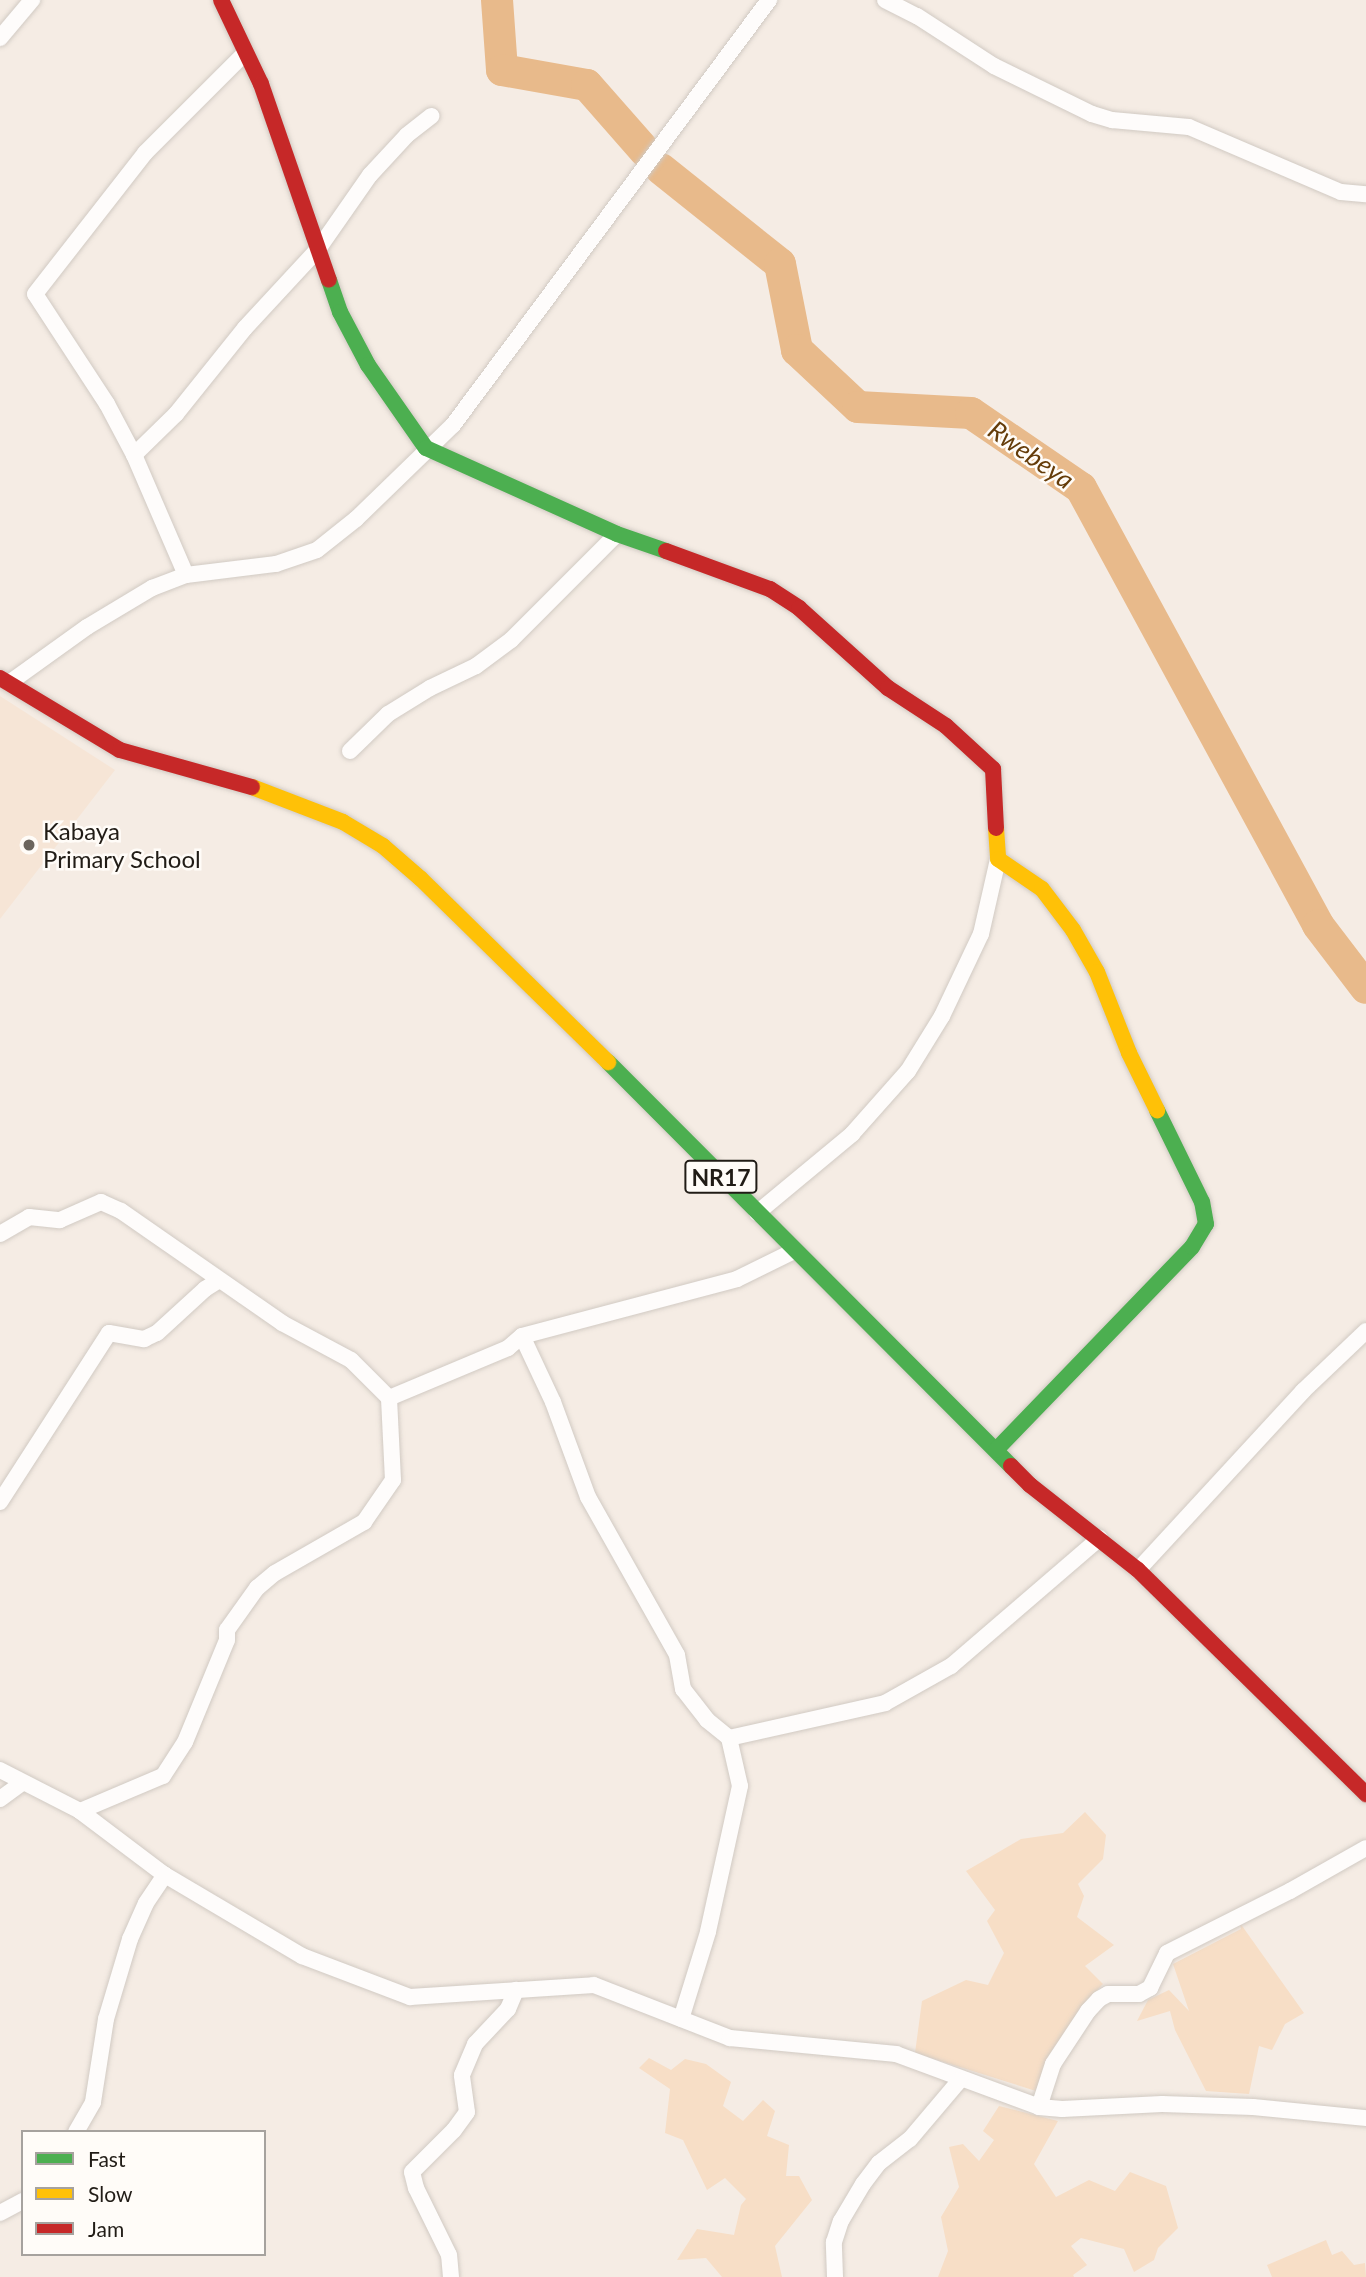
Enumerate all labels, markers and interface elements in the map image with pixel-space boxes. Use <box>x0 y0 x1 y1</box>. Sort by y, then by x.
water label: Rwebeya <box>982 414 1080 496</box>
place label: Kabaya Primary School <box>43 817 201 873</box>
marker: Kabaya Primary School <box>21 837 37 853</box>
road number: NR17 <box>684 1158 758 1196</box>
legend <box>21 2130 266 2256</box>
text: Fast <box>88 2146 125 2171</box>
text: Slow <box>88 2181 132 2206</box>
text: Jam <box>88 2216 124 2241</box>

